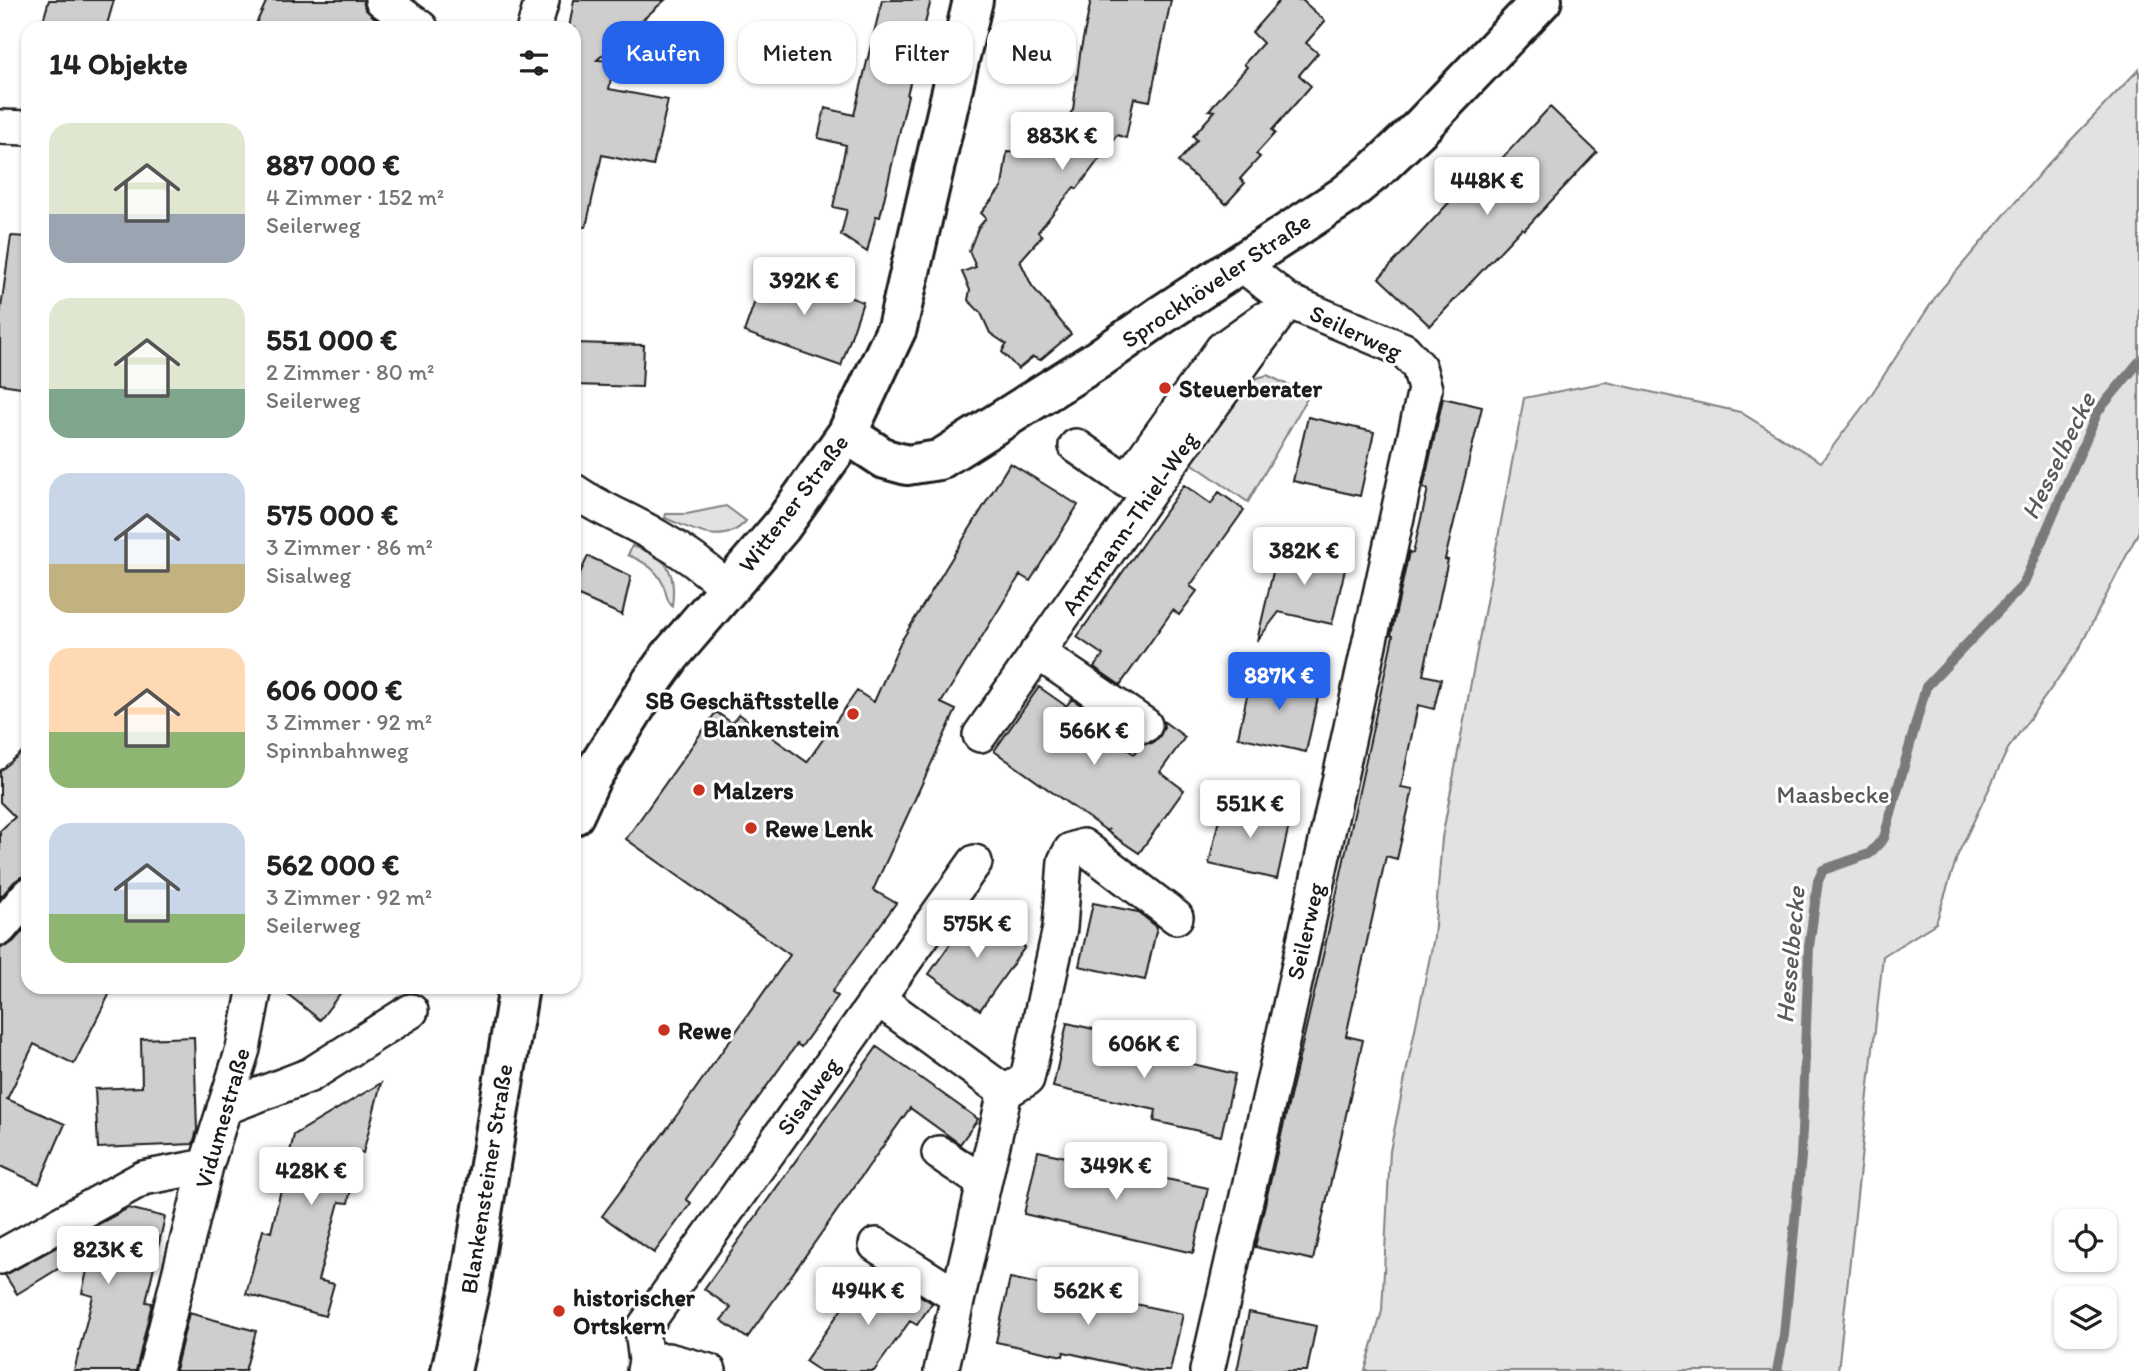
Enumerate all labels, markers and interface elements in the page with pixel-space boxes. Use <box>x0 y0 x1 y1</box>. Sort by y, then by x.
chip: Kaufen <box>602 21 724 84</box>
chip: Mieten <box>738 21 856 84</box>
chip: Filter <box>870 21 973 84</box>
chip: Neu <box>987 21 1076 84</box>
icon: filters <box>515 44 553 82</box>
text: 14 Objekte <box>49 45 188 82</box>
pin: 883K € <box>1005 113 1119 172</box>
text: 883K € <box>1027 121 1097 149</box>
text: 887 000 € <box>266 146 400 183</box>
icon: home <box>105 151 189 235</box>
pin: 448K € <box>1430 158 1544 217</box>
text: 448K € <box>1450 166 1524 194</box>
text: 4 Zimmer · 152 m² <box>266 183 444 211</box>
street label: Sprockhöveler Straße <box>1116 206 1316 354</box>
text: Seilerweg <box>266 211 360 239</box>
pin: 392K € <box>747 258 861 317</box>
text: 392K € <box>769 266 839 294</box>
street label: Seilerweg <box>1305 298 1407 366</box>
text: 551 000 € <box>266 321 398 358</box>
icon: home <box>105 326 189 410</box>
text: 2 Zimmer · 80 m² <box>266 358 435 386</box>
place label: Steuerberater <box>1179 374 1323 403</box>
marker: Steuerberater <box>1157 380 1173 396</box>
text: Seilerweg <box>266 386 360 414</box>
water label: Hesselbecke <box>2014 386 2103 525</box>
street label: Amtmann-Thiel-Weg <box>1055 425 1204 620</box>
street label: Wittener Straße <box>732 428 854 578</box>
text: 575 000 € <box>266 496 398 533</box>
icon: home <box>105 501 189 585</box>
pin: 382K € <box>1247 528 1361 587</box>
text: 3 Zimmer · 86 m² <box>266 533 433 561</box>
text: 382K € <box>1269 536 1339 564</box>
text: Sisalweg <box>266 561 351 589</box>
pin: 887K € <box>1222 652 1336 712</box>
text: 887K € <box>1244 661 1314 689</box>
text: 606 000 € <box>266 671 402 708</box>
icon: home <box>105 676 189 760</box>
place label: SB Geschäftsstelle Blankenstein <box>646 686 839 743</box>
marker: SB Geschäftsstelle Blankenstein <box>845 706 861 722</box>
text: 3 Zimmer · 92 m² <box>266 708 432 736</box>
pin: 566K € <box>1037 708 1151 767</box>
text: 566K € <box>1059 716 1129 744</box>
text: Spinnbahnweg <box>266 736 409 764</box>
place label: Malzers <box>713 776 794 805</box>
pin: 551K € <box>1193 780 1307 840</box>
park label: Maasbecke <box>1777 780 1889 809</box>
marker: Malzers <box>691 782 707 798</box>
text: 551K € <box>1216 789 1284 817</box>
place label: Rewe Lenk <box>765 814 873 843</box>
marker: Rewe Lenk <box>743 820 759 836</box>
text: 562 000 € <box>266 846 399 883</box>
icon: home <box>105 851 189 935</box>
street label: Seilerweg <box>1280 879 1330 982</box>
text: 3 Zimmer · 92 m² <box>266 883 432 911</box>
water label: Hesselbecke <box>1768 884 1812 1025</box>
pin: 575K € <box>920 900 1034 960</box>
text: 575K € <box>943 909 1011 937</box>
text: Seilerweg <box>266 911 360 939</box>
place label: Rewe <box>678 1016 732 1045</box>
pin: 606K € <box>1087 1020 1201 1080</box>
marker: Rewe <box>656 1022 672 1038</box>
text: 606K € <box>1108 1029 1180 1057</box>
street label: Vidumestraße <box>188 1044 256 1192</box>
street label: Sisalweg <box>770 1051 846 1141</box>
street label: Blankensteiner Straße <box>453 1062 519 1296</box>
pin: 349K € <box>1059 1142 1173 1202</box>
pin: 428K € <box>254 1148 368 1207</box>
text: 349K € <box>1080 1151 1152 1179</box>
text: 428K € <box>275 1156 347 1184</box>
map controls <box>2054 1209 2117 1349</box>
button: locate <box>2054 1209 2117 1272</box>
pin: 823K € <box>51 1226 165 1286</box>
text: 823K € <box>73 1235 143 1263</box>
pin: 494K € <box>811 1268 925 1327</box>
pin: 562K € <box>1031 1268 1145 1327</box>
text: 494K € <box>832 1276 904 1304</box>
text: 562K € <box>1053 1276 1123 1304</box>
place label: historischer Ortskern <box>573 1283 696 1340</box>
button: layers <box>2054 1286 2117 1349</box>
marker: historischer Ortskern <box>551 1303 567 1319</box>

